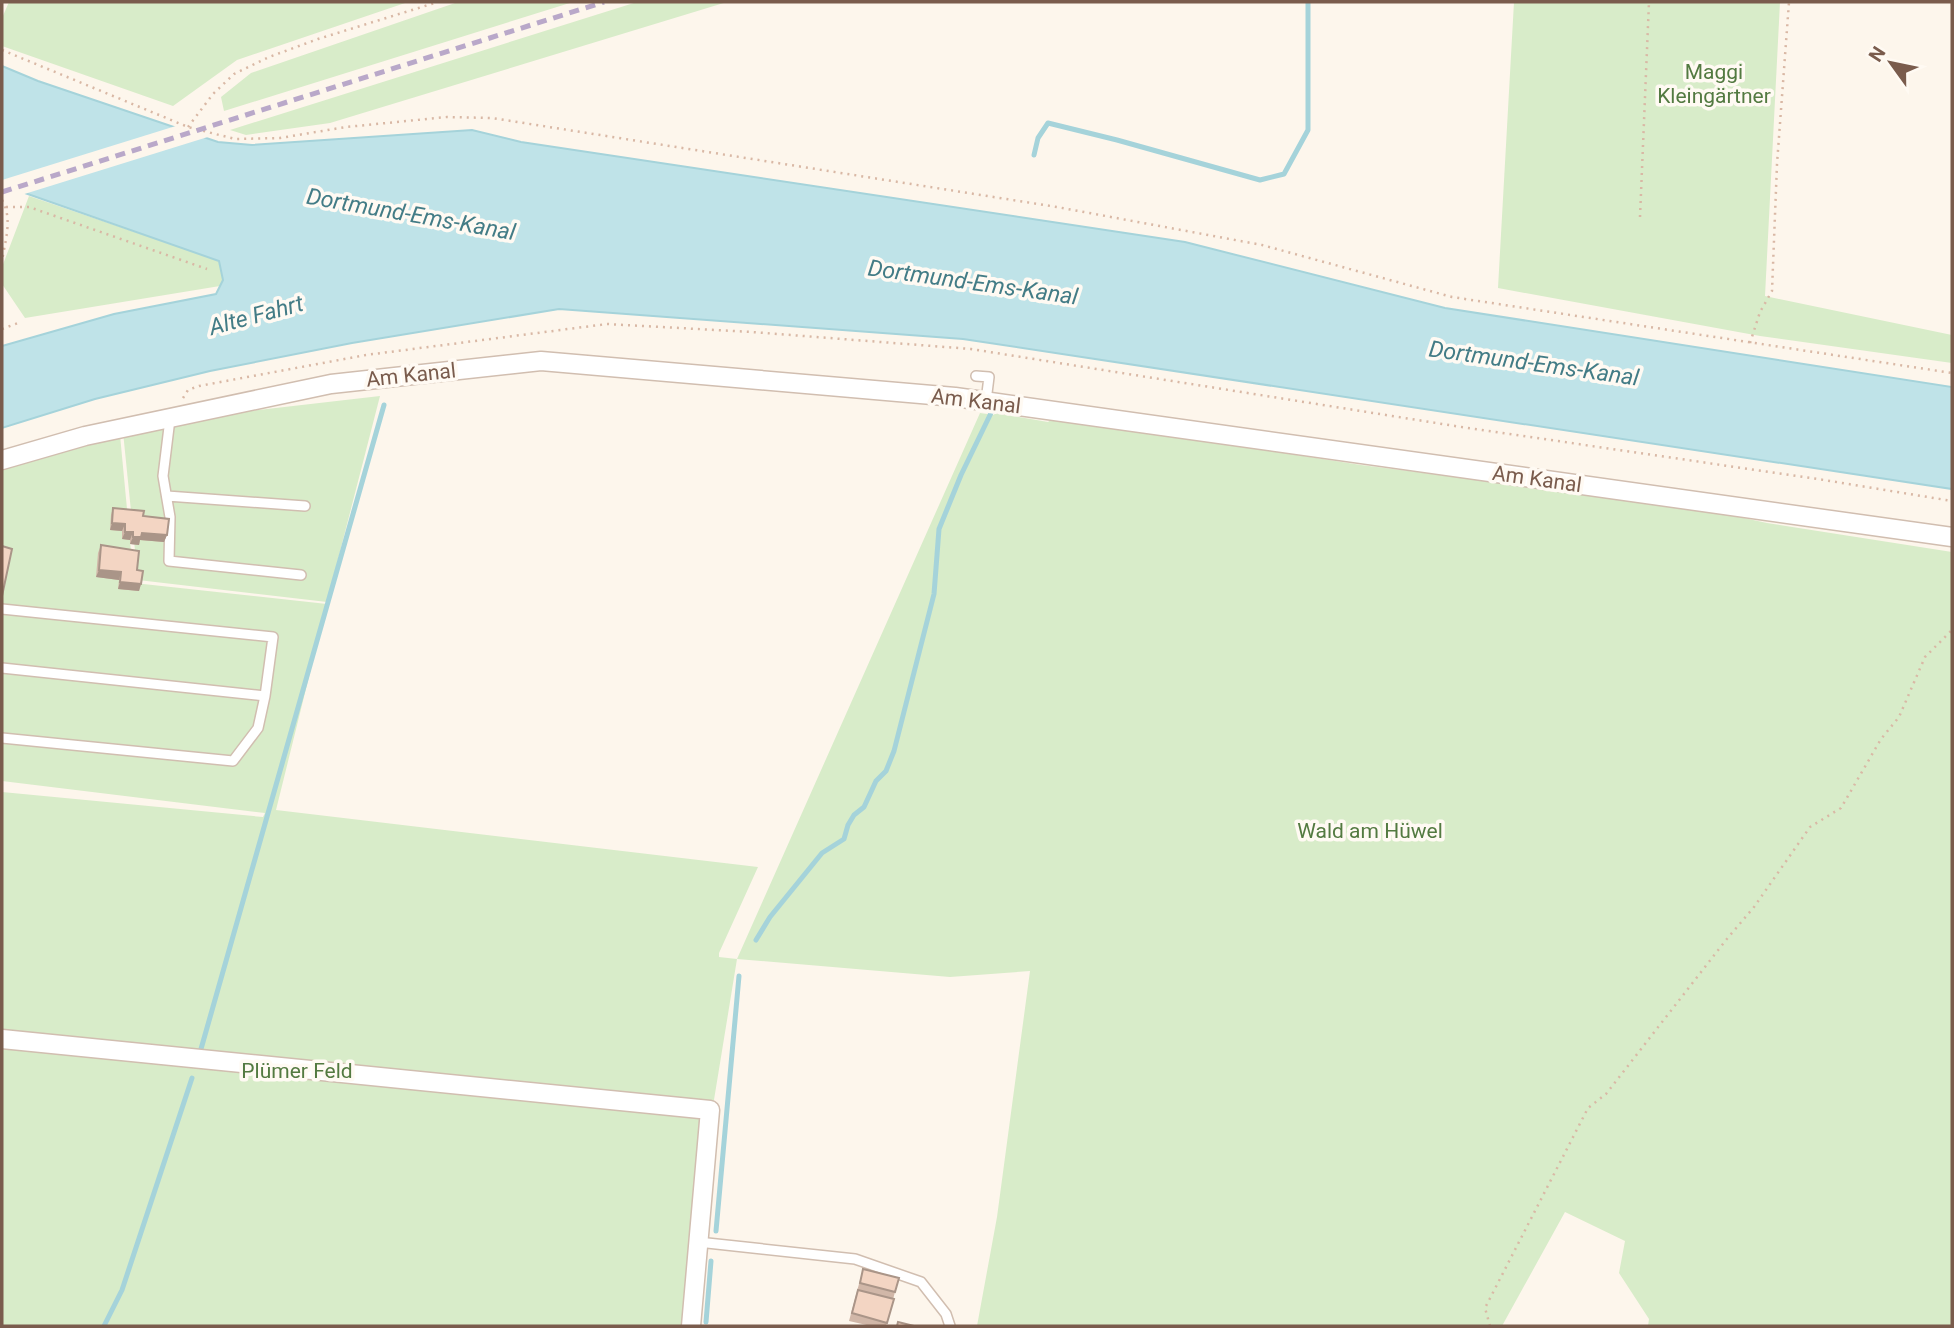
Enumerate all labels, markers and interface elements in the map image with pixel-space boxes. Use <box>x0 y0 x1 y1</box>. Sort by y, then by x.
north arrow <box>1856 28 1926 98</box>
text: N <box>1864 42 1890 66</box>
park label: Maggi Kleingärtner <box>1657 60 1771 108</box>
water label: Dortmund-Ems-Kanal <box>304 183 518 246</box>
water label: Dortmund-Ems-Kanal <box>866 254 1080 311</box>
water label: Alte Fahrt <box>205 290 307 341</box>
water label: Dortmund-Ems-Kanal <box>1427 335 1641 392</box>
street label: Am Kanal <box>365 358 457 392</box>
street label: Am Kanal <box>930 384 1022 418</box>
street label: Am Kanal <box>1491 461 1583 497</box>
park label: Wald am Hüwel <box>1297 819 1443 843</box>
park label: Plümer Feld <box>241 1059 353 1083</box>

